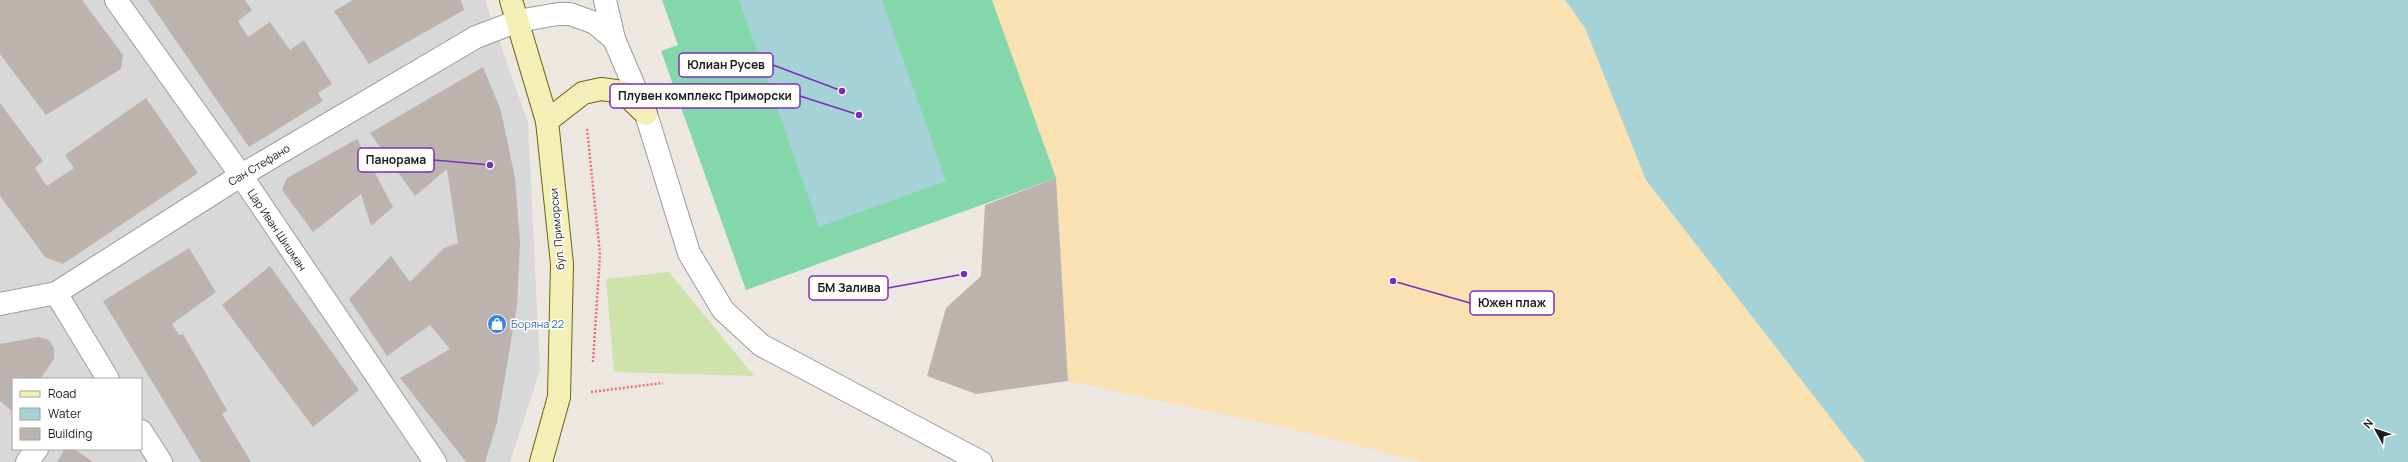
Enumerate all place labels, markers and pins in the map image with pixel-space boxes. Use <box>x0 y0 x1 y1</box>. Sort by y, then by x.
callout: Юлиан Русев <box>679 53 773 77</box>
callout: Плувен комплекс Приморски <box>610 84 800 108</box>
callout: Панорама <box>358 148 434 172</box>
callout: БМ Залива <box>809 276 888 300</box>
callout: Южен плаж <box>1470 291 1554 315</box>
shop icon: Боряна 22 <box>486 313 508 335</box>
place label: Боряна 22 <box>511 316 564 331</box>

